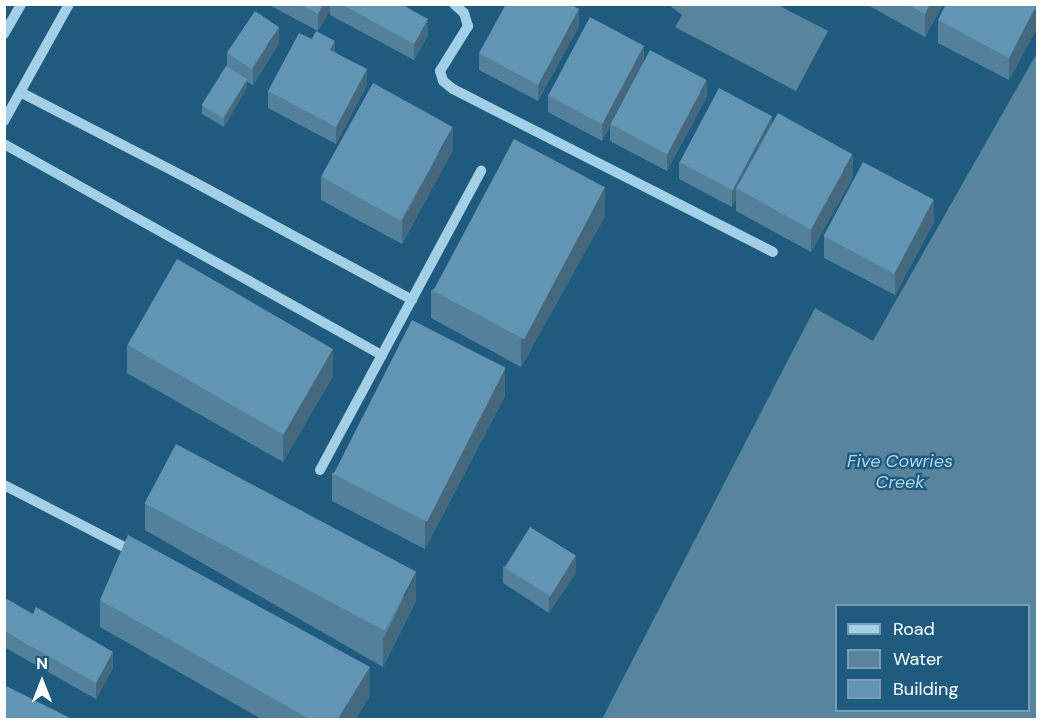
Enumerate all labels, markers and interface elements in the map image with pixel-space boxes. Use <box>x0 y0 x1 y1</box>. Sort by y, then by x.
water label: Five Cowries Creek <box>847 451 953 494</box>
legend <box>835 604 1030 712</box>
text: Road <box>893 617 935 641</box>
text: Water <box>893 647 943 671</box>
north arrow <box>12 652 72 712</box>
text: N <box>36 653 48 674</box>
text: Building <box>893 677 958 701</box>

